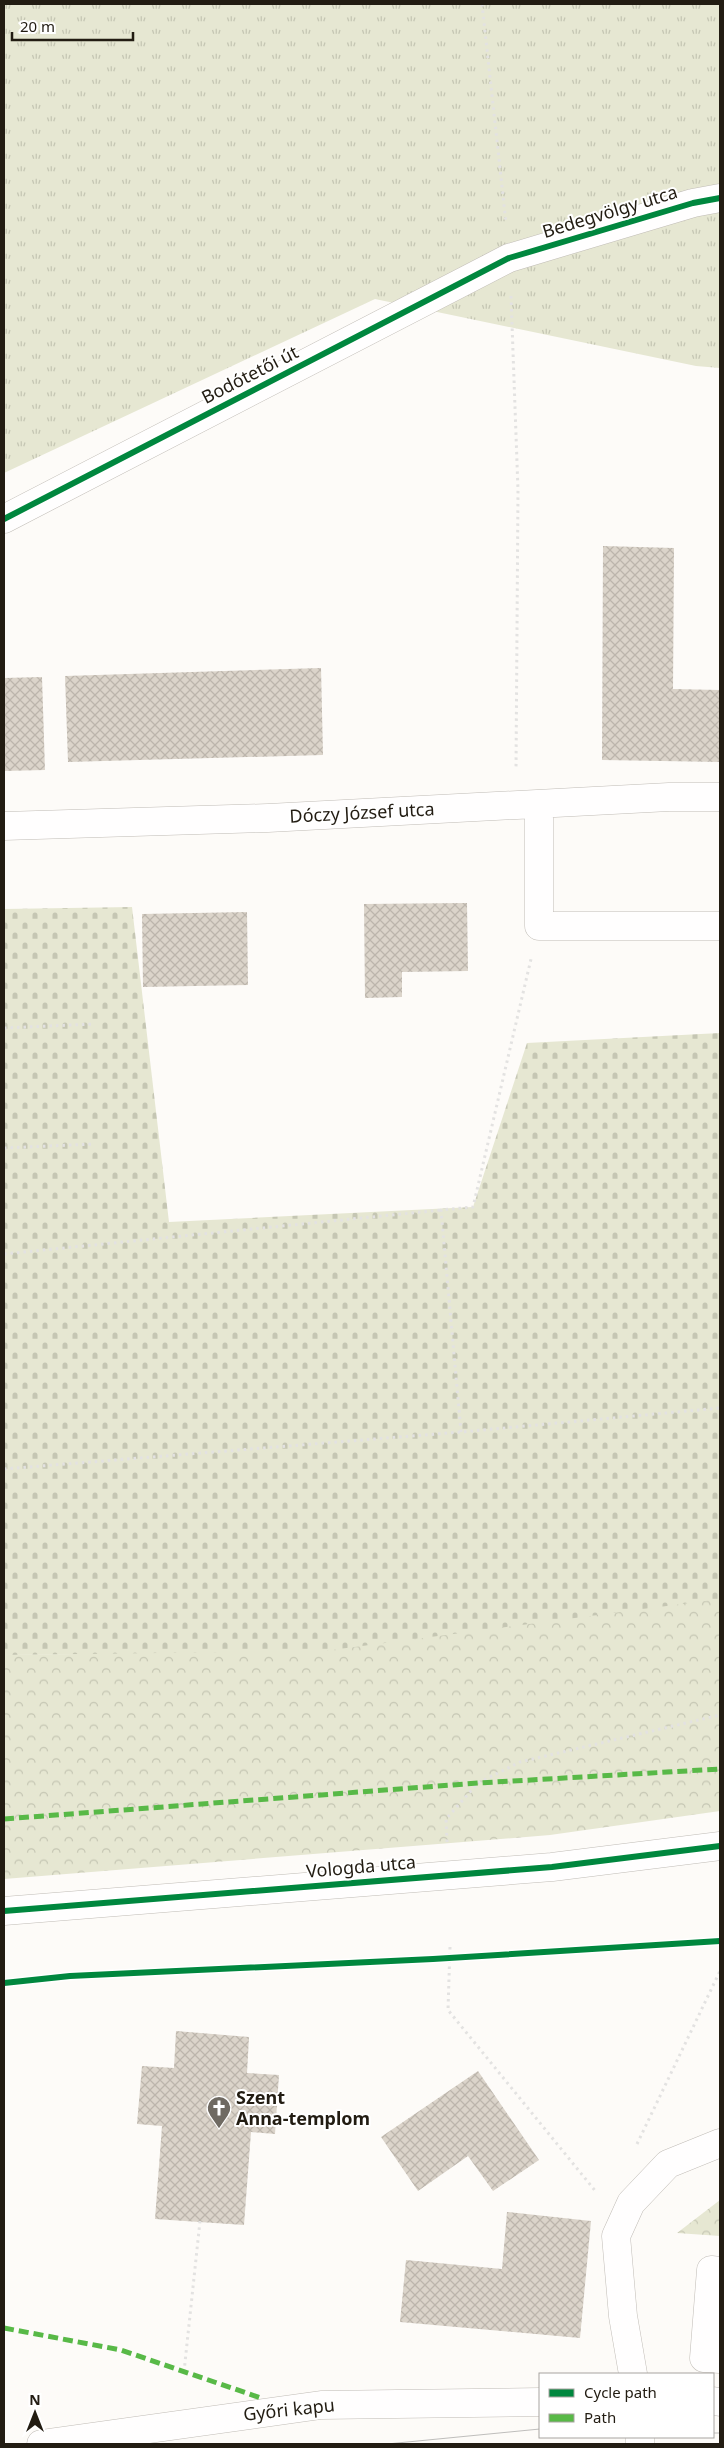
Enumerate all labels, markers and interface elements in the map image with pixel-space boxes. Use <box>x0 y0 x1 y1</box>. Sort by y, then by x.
scale bar <box>12 10 134 42</box>
text: 20 m <box>20 16 55 36</box>
street label: Bedegvölgy utca <box>539 179 680 243</box>
street label: Bodótetői út <box>197 339 302 409</box>
street label: Dóczy József utca <box>289 796 435 828</box>
street label: Vologda utca <box>305 1849 417 1883</box>
place label: Szent Anna-templom <box>236 2085 370 2130</box>
church icon: Szent Anna-templom <box>206 2095 232 2129</box>
legend <box>539 2373 714 2438</box>
text: Cycle path <box>584 2382 657 2402</box>
north arrow <box>10 2388 60 2438</box>
text: N <box>29 2390 41 2409</box>
street label: Győri kapu <box>242 2392 336 2426</box>
text: Path <box>584 2407 616 2427</box>

